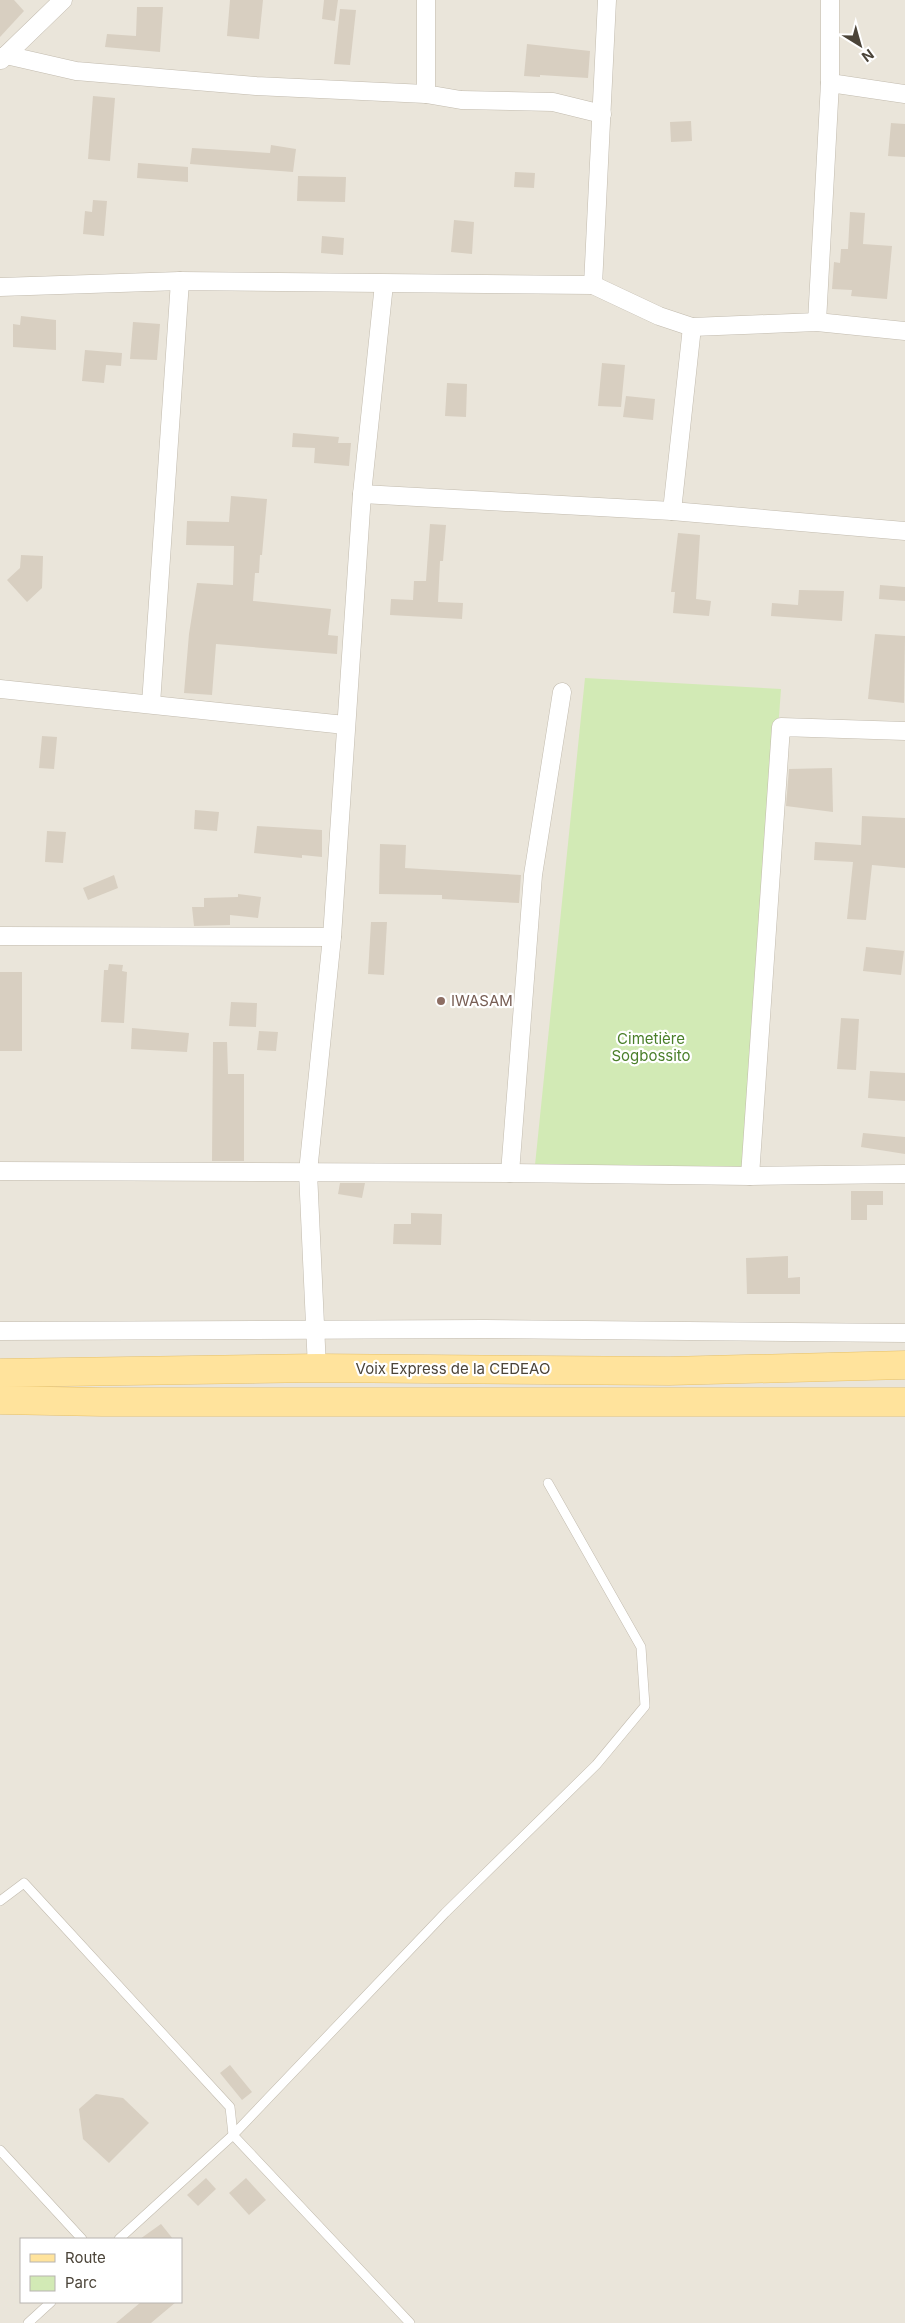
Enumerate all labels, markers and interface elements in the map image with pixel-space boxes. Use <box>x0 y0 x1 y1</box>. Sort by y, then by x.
north arrow <box>835 20 885 70</box>
text: N <box>859 46 878 66</box>
place label: IWASAM <box>451 991 513 1010</box>
marker: IWASAM <box>435 995 447 1007</box>
park label: Cimetière Sogbossito <box>611 1029 691 1065</box>
street label: Voix Express de la CEDEAO <box>356 1359 550 1378</box>
legend <box>20 2238 182 2303</box>
text: Route <box>65 2248 106 2267</box>
text: Parc <box>65 2273 97 2292</box>

